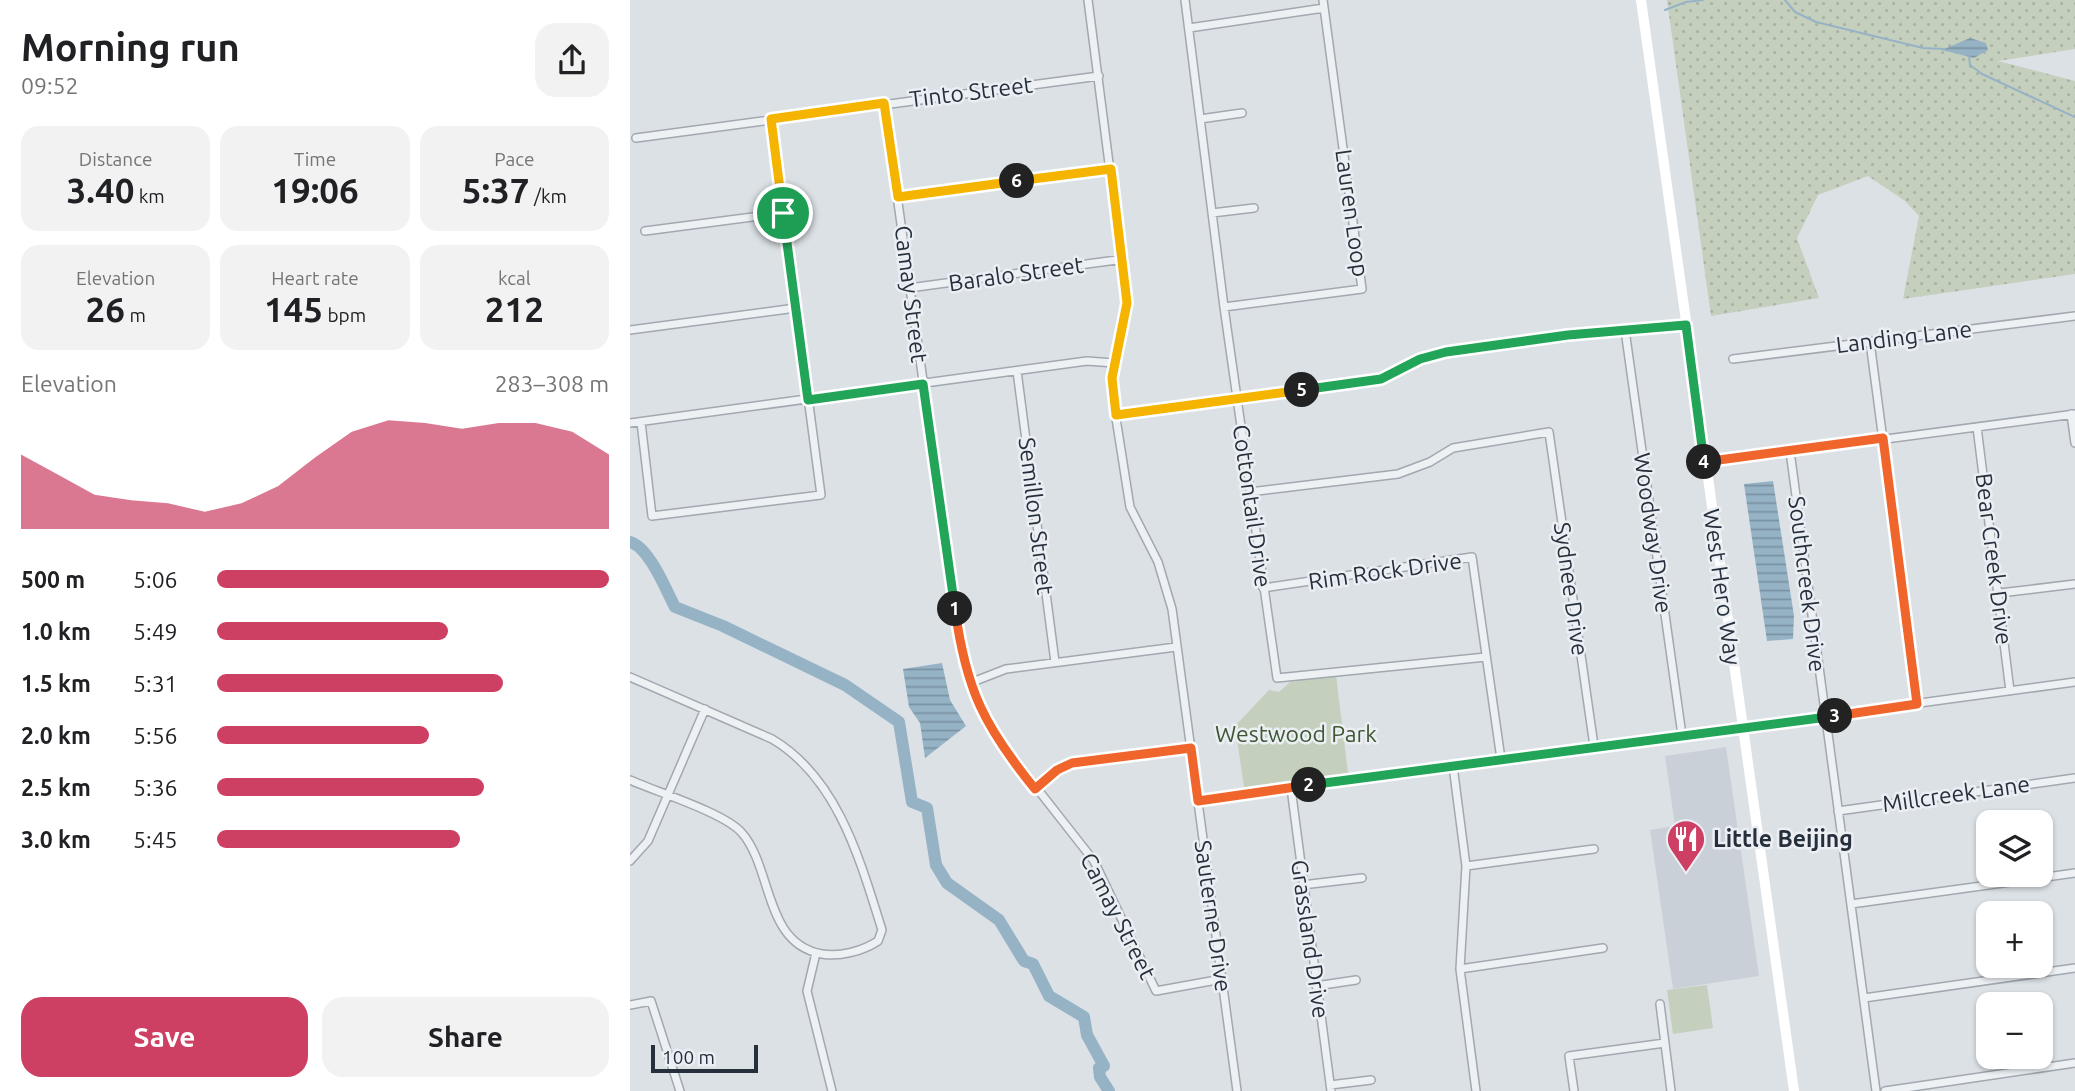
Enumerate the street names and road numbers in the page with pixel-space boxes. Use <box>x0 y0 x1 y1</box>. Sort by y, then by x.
street label: Tinto Street <box>908 72 1034 111</box>
street label: Lauren Loop <box>1331 148 1374 278</box>
street label: Camay Street <box>891 224 932 364</box>
street label: Baralo Street <box>947 252 1085 295</box>
street label: Landing Lane <box>1835 316 1973 357</box>
street label: Cottontail Drive <box>1229 423 1276 589</box>
street label: Semillon Street <box>1014 436 1059 596</box>
street label: Woodway Drive <box>1630 451 1677 615</box>
street label: Bear Creek Drive <box>1972 472 2017 646</box>
street label: Southcreek Drive <box>1784 495 1831 673</box>
street label: West Hero Way <box>1699 507 1746 667</box>
street label: Sydnee Drive <box>1550 521 1593 657</box>
street label: Rim Rock Drive <box>1307 547 1463 594</box>
street label: Millcreek Lane <box>1881 771 2031 816</box>
street label: Sauterne Drive <box>1190 838 1237 993</box>
street label: Camay Street <box>1076 849 1161 983</box>
street label: Grassland Drive <box>1287 858 1334 1020</box>

